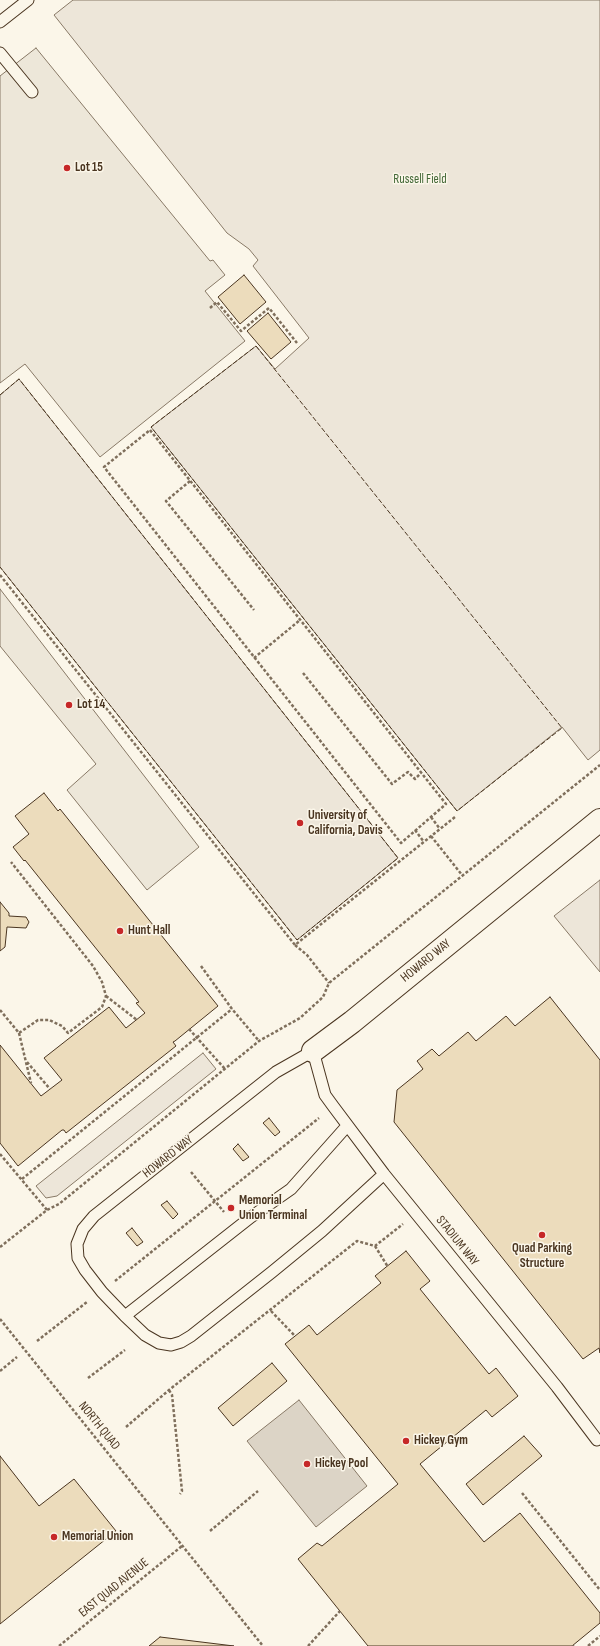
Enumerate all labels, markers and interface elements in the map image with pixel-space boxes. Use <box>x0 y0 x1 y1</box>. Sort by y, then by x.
place label: Lot 15 <box>75 160 103 176</box>
marker: Lot 15 <box>62 163 72 173</box>
park label: Russell Field <box>393 172 447 188</box>
place label: Lot 14 <box>77 697 105 713</box>
marker: Lot 14 <box>64 700 74 710</box>
place label: University of California, Davis <box>308 808 383 839</box>
marker: University of California, Davis <box>295 818 305 828</box>
place label: Hunt Hall <box>128 923 170 939</box>
marker: Hunt Hall <box>115 926 125 936</box>
street label: HOWARD WAY <box>398 936 454 986</box>
street label: HOWARD WAY <box>140 1132 196 1182</box>
place label: Memorial Union Terminal <box>239 1193 307 1224</box>
marker: Memorial Union Terminal <box>226 1203 236 1213</box>
street label: STADIUM WAY <box>432 1213 482 1269</box>
marker: Quad Parking Structure <box>537 1230 547 1240</box>
place label: Quad Parking Structure <box>512 1241 572 1272</box>
street label: NORTH QUAD <box>75 1399 123 1453</box>
place label: Hickey Gym <box>414 1433 468 1449</box>
marker: Hickey Gym <box>401 1436 411 1446</box>
place label: Hickey Pool <box>315 1456 368 1472</box>
marker: Hickey Pool <box>302 1459 312 1469</box>
place label: Memorial Union <box>62 1529 133 1545</box>
marker: Memorial Union <box>49 1532 59 1542</box>
street label: EAST QUAD AVENUE <box>76 1555 152 1621</box>

